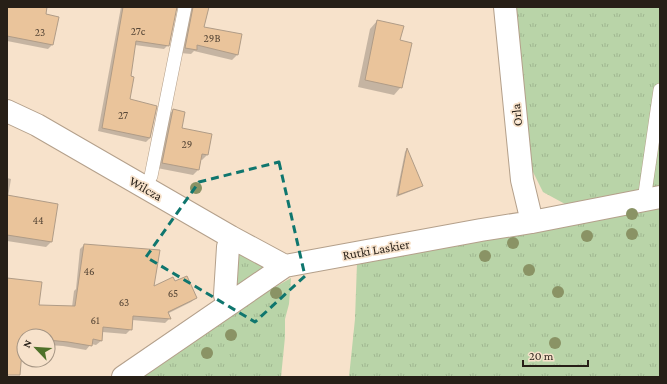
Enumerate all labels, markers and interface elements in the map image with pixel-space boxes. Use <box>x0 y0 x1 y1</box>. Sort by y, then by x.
house number: 27c <box>131 25 146 37</box>
house number: 23 <box>35 26 45 38</box>
house number: 29B <box>204 32 220 44</box>
street label: Orla <box>508 103 525 127</box>
house number: 27 <box>118 109 128 121</box>
house number: 29 <box>182 138 192 150</box>
street label: Wilcza <box>127 173 165 204</box>
house number: 44 <box>32 214 44 226</box>
street label: Rutki Laskier <box>341 236 411 263</box>
house number: 46 <box>83 265 95 277</box>
house number: 65 <box>168 287 178 299</box>
house number: 63 <box>119 296 129 308</box>
house number: 61 <box>90 314 100 326</box>
north arrow <box>16 328 56 368</box>
text: N <box>20 337 34 350</box>
scale bar <box>523 342 588 368</box>
text: 20 m <box>529 349 554 363</box>

